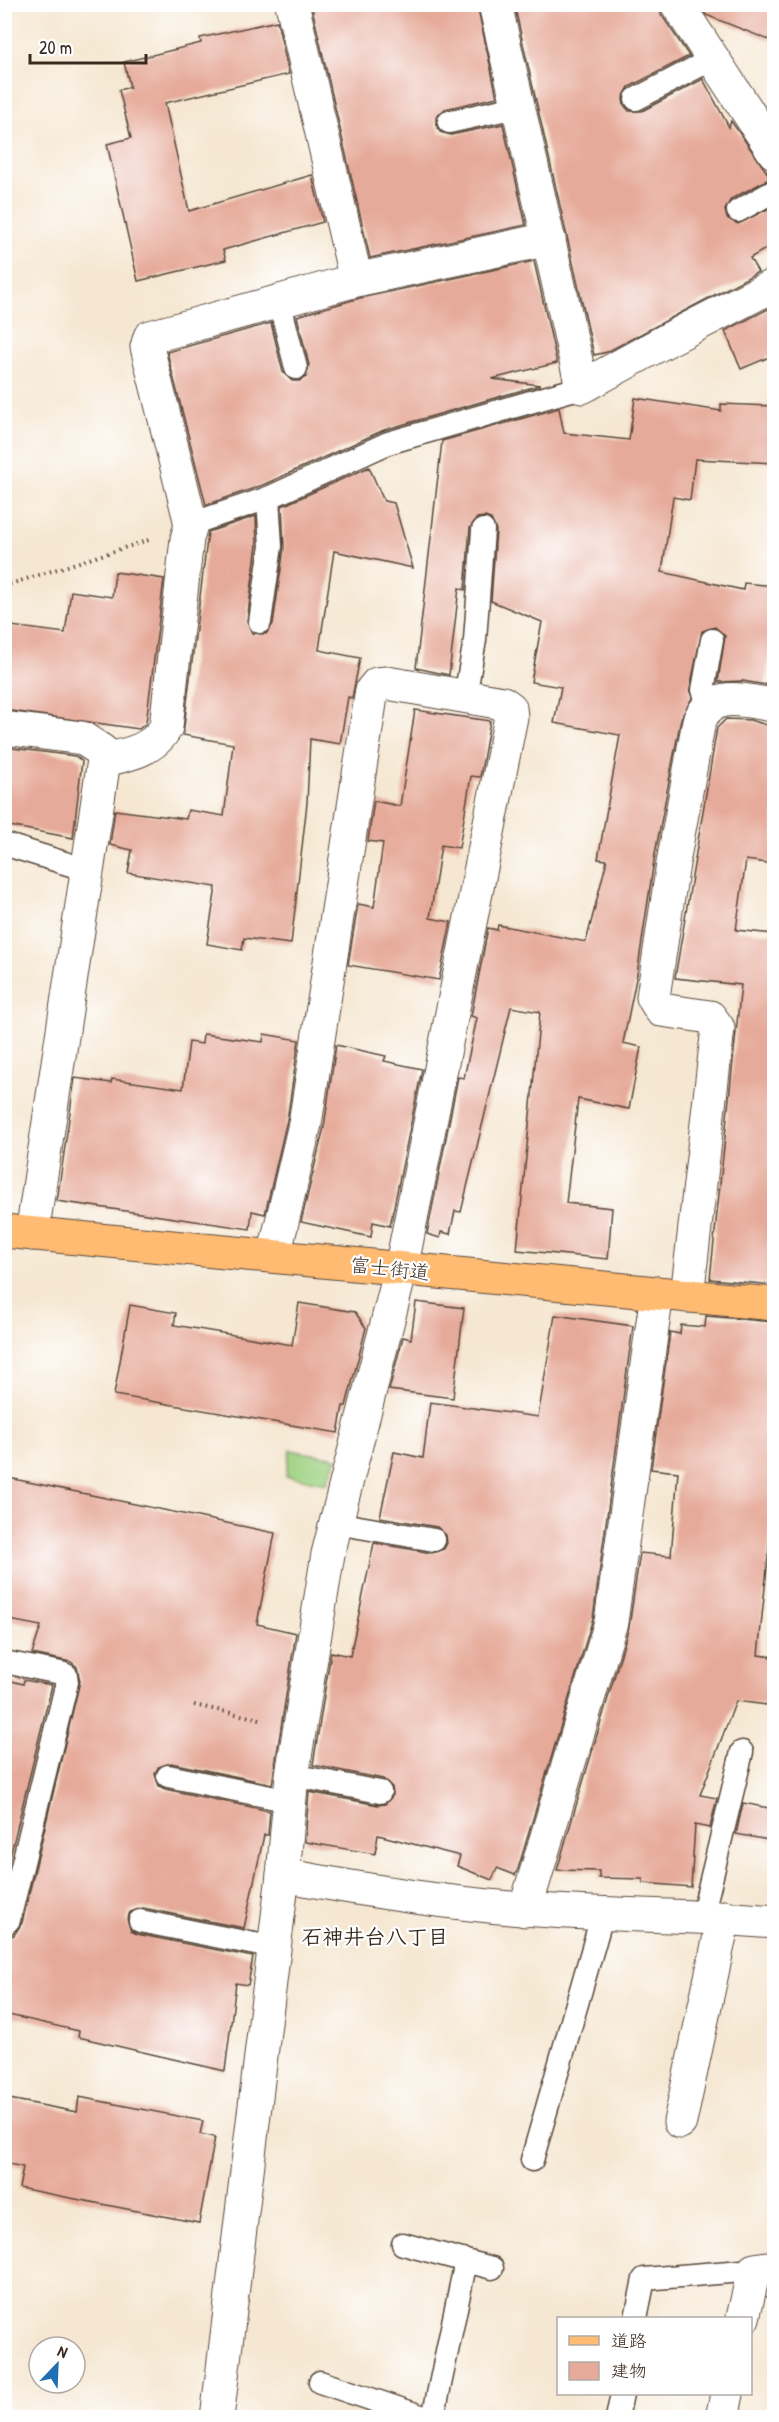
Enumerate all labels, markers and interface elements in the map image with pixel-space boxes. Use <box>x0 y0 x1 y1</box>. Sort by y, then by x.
scale bar <box>30 27 146 65</box>
text: 20 m <box>39 35 72 60</box>
street label: 富士街道 <box>349 1250 431 1286</box>
district label: 石神井台八丁目 <box>302 1922 449 1951</box>
legend <box>557 2317 752 2395</box>
text: 道路 <box>611 2328 647 2353</box>
north arrow <box>27 2335 87 2395</box>
text: N <box>55 2339 72 2363</box>
text: 建物 <box>611 2358 647 2383</box>

